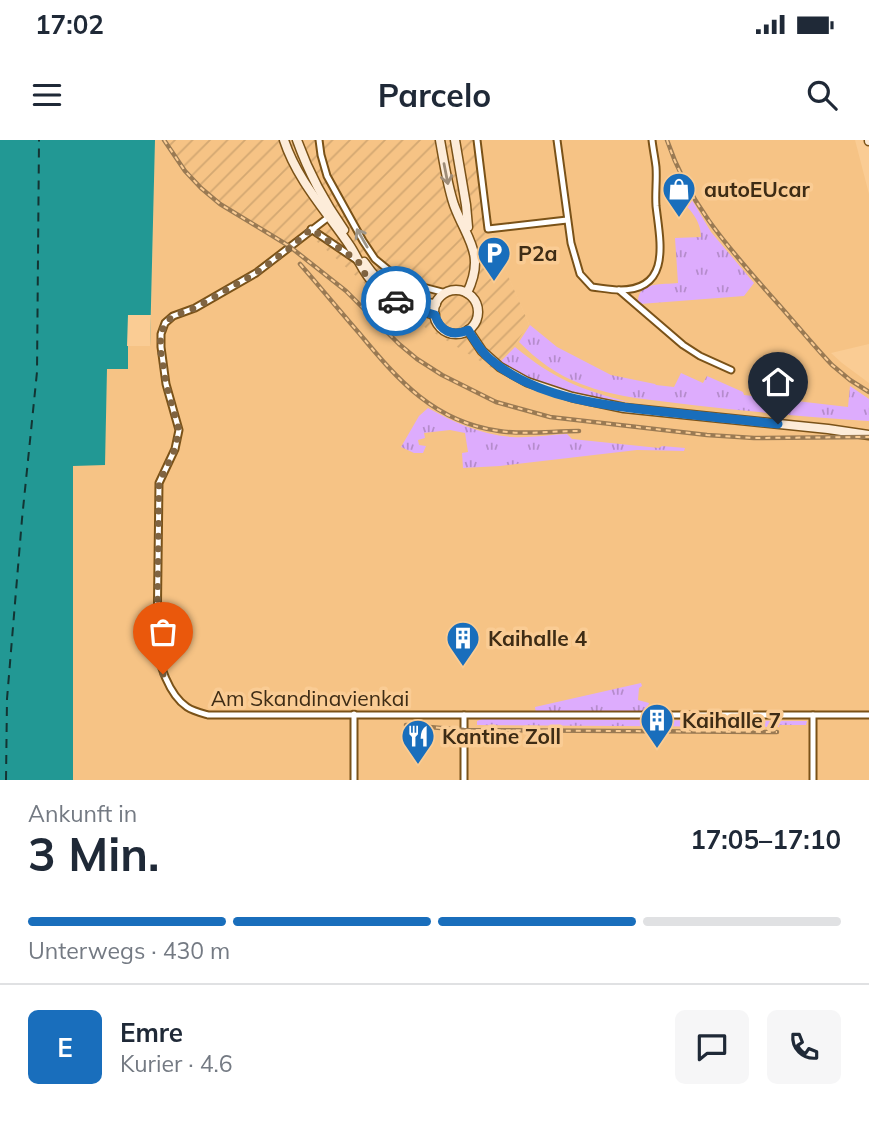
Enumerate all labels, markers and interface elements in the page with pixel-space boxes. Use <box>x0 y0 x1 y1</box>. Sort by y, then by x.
text: 17:02 <box>35 8 104 41</box>
text: Parcelo <box>378 75 491 115</box>
icon: menu <box>28 76 66 114</box>
icon: search <box>803 76 841 114</box>
one-way arrow <box>440 162 454 185</box>
shop icon: autoEUcar <box>660 170 698 219</box>
place label: autoEUcar <box>704 176 810 202</box>
one-way arrow <box>355 228 369 248</box>
parking icon: P2a <box>475 234 513 283</box>
place label: P2a <box>518 240 558 266</box>
courier <box>361 266 431 336</box>
icon: car <box>377 282 415 320</box>
pin <box>748 352 808 424</box>
icon: home <box>759 363 797 401</box>
pin <box>133 602 193 674</box>
icon: bag <box>144 613 182 651</box>
building icon: Kaihalle 4 <box>444 619 482 668</box>
place label: Kaihalle 4 <box>488 625 587 651</box>
street label: Am Skandinavienkai <box>211 685 409 711</box>
building icon: Kaihalle 7 <box>638 701 676 750</box>
place label: Kaihalle 7 <box>682 707 781 733</box>
restaurant icon: Kantine Zoll <box>399 717 437 766</box>
place label: Kantine Zoll <box>442 723 561 749</box>
text: Ankunft in <box>28 799 137 828</box>
text: 17:05–17:10 <box>690 823 841 856</box>
text: 3 Min. <box>28 825 159 883</box>
text: Unterwegs · 430 m <box>28 936 230 965</box>
button: chat <box>675 1010 749 1084</box>
button: phone <box>767 1010 841 1084</box>
text: Emre <box>120 1016 183 1049</box>
text: E <box>57 1031 73 1064</box>
text: Kurier · 4.6 <box>120 1049 232 1078</box>

